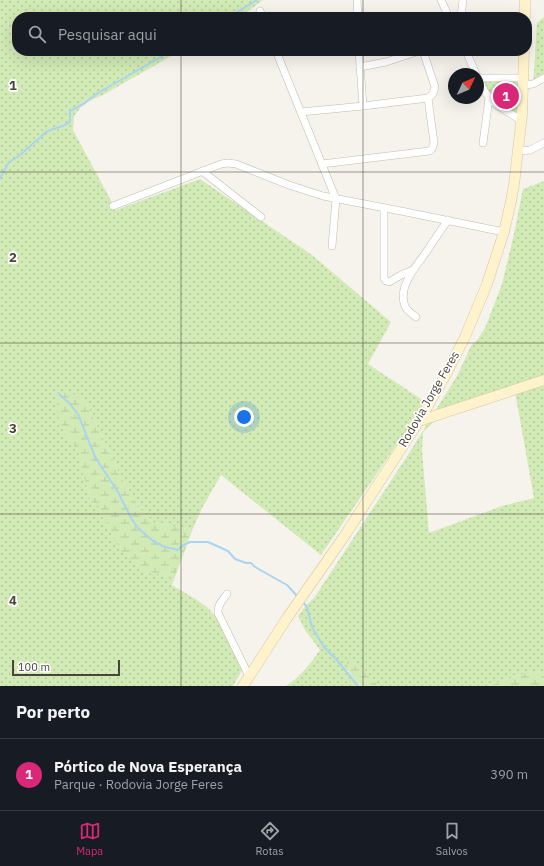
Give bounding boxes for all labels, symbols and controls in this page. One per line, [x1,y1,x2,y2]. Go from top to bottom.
search box [12,12,532,56]
icon: search [26,23,48,45]
text: Pesquisar aqui [58,25,157,44]
north arrow [448,68,484,104]
text: 1 [9,77,17,94]
pin: 1 [493,81,519,111]
text: 2 [9,249,17,266]
street label: Rodovia Jorge Feres [395,348,462,449]
your location [234,407,254,427]
text: 3 [9,420,17,437]
text: 4 [9,592,17,609]
scale bar [12,658,120,677]
text: 100 m [18,660,50,674]
text: Por perto [16,701,90,723]
text: Pórtico de Nova Esperança [54,757,242,776]
text: 1 [25,766,33,783]
text: 390 m [490,766,528,783]
text: Parque · Rodovia Jorge Feres [54,776,223,793]
tab: Mapa [76,820,103,858]
tab: Rotas [255,820,284,858]
tab: Salvos [436,820,468,858]

